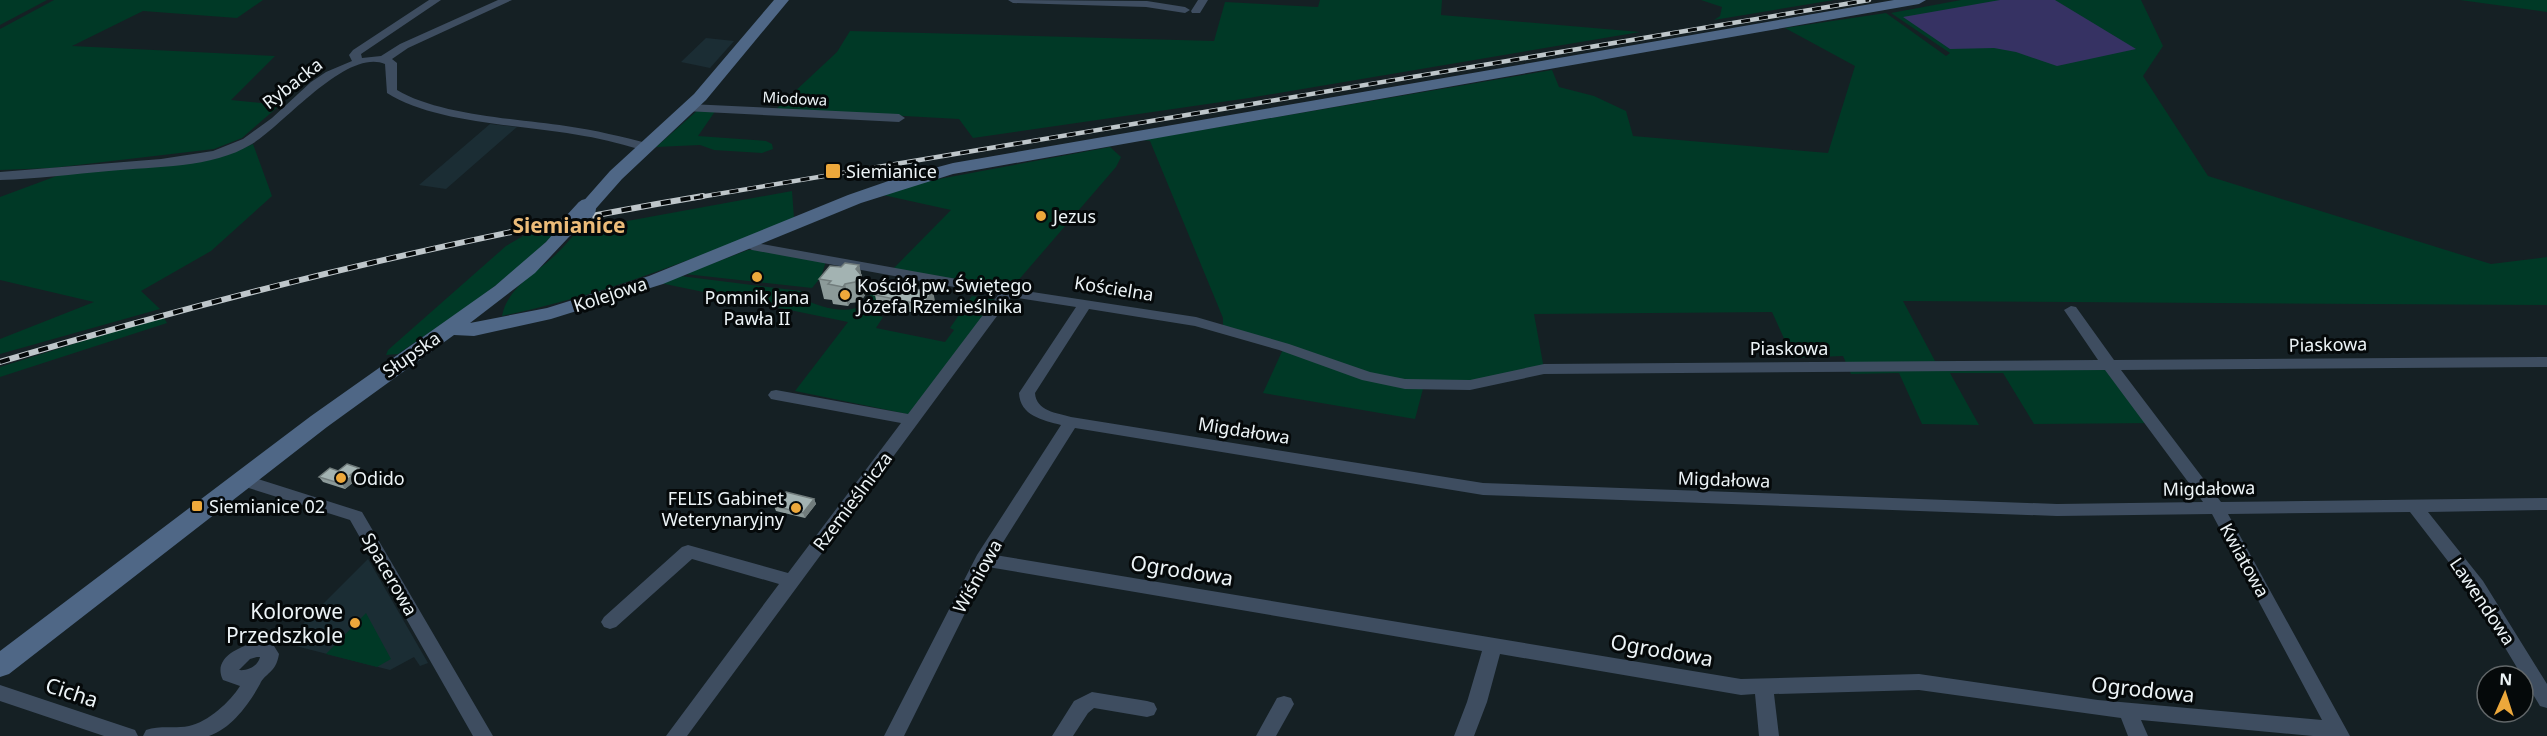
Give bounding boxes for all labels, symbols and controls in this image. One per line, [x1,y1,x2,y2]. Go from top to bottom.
street label: Rybacka [257,52,327,114]
street label: Miodowa [762,86,828,110]
place label: Siemianice [846,159,937,183]
marker: Siemianice [824,162,842,180]
place label: Jezus [1051,204,1096,228]
marker: Jezus [1034,209,1048,223]
district label: Siemianice [512,211,626,239]
marker: Pomnik Jana Pawła II [750,270,764,284]
street label: Kościelna [1073,270,1155,306]
street label: Kolejowa [570,271,650,317]
place label: Kościół pw. Świętego Józefa Rzemieślnika [855,273,1032,318]
place label: Pomnik Jana Pawła II [705,285,809,330]
marker: Kościół pw. Świętego Józefa Rzemieślnika [838,288,852,302]
street label: Słupska [377,326,445,382]
street label: Piaskowa [2288,331,2368,357]
street label: Piaskowa [1750,336,1828,360]
street label: Migdałowa [1196,411,1292,449]
street label: Rzemieślnicza [807,447,897,555]
street label: Migdałowa [1677,465,1771,493]
place label: Odido [353,466,405,490]
marker: Odido [334,471,348,485]
street label: Migdałowa [2162,475,2256,501]
place label: FELIS Gabinet Weterynaryjny [661,486,785,531]
place label: Siemianice 02 [209,494,325,518]
marker: Siemianice 02 [190,499,204,513]
marker: FELIS Gabinet Weterynaryjny [789,501,803,515]
street label: Kwiatowa [2215,519,2275,601]
street label: Spacerowa [357,528,423,620]
street label: Wiśniowa [947,535,1007,617]
street label: Ogrodowa [1129,548,1235,592]
street label: Lawendowa [2445,553,2521,649]
place label: Kolorowe Przedszkole [226,597,343,649]
marker: Kolorowe Przedszkole [348,616,362,630]
street label: Ogrodowa [1608,627,1716,673]
north arrow [2475,664,2535,724]
text: N [2499,668,2513,690]
street label: Cicha [42,670,102,714]
street label: Ogrodowa [2090,670,2196,708]

